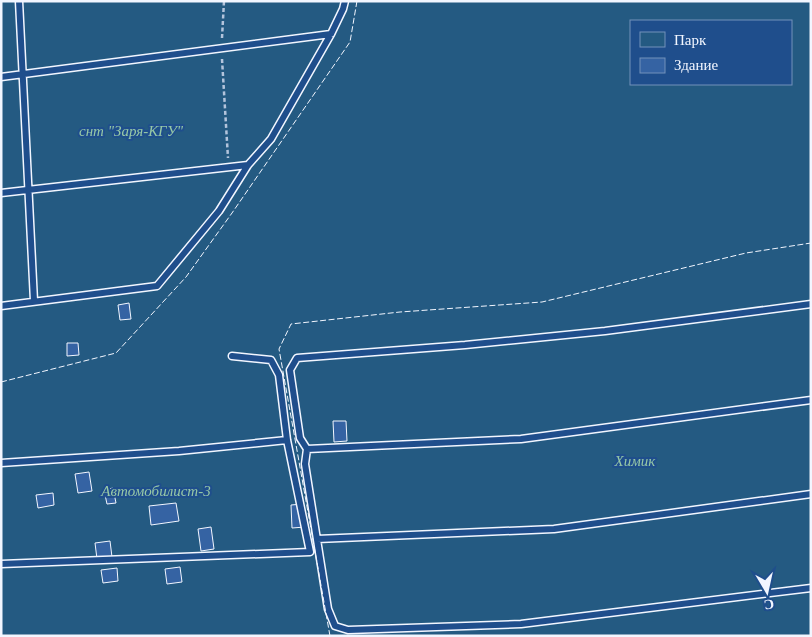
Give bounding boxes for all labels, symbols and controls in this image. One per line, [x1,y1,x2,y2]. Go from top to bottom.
legend [630,20,792,85]
text: Парк [674,32,707,48]
text: Здание [674,57,718,73]
park label: снт "Заря-КГУ" [79,123,184,139]
park label: Химик [614,453,656,469]
park label: Автомобилист-3 [100,483,211,499]
north arrow [742,567,792,617]
text: С [763,596,775,613]

